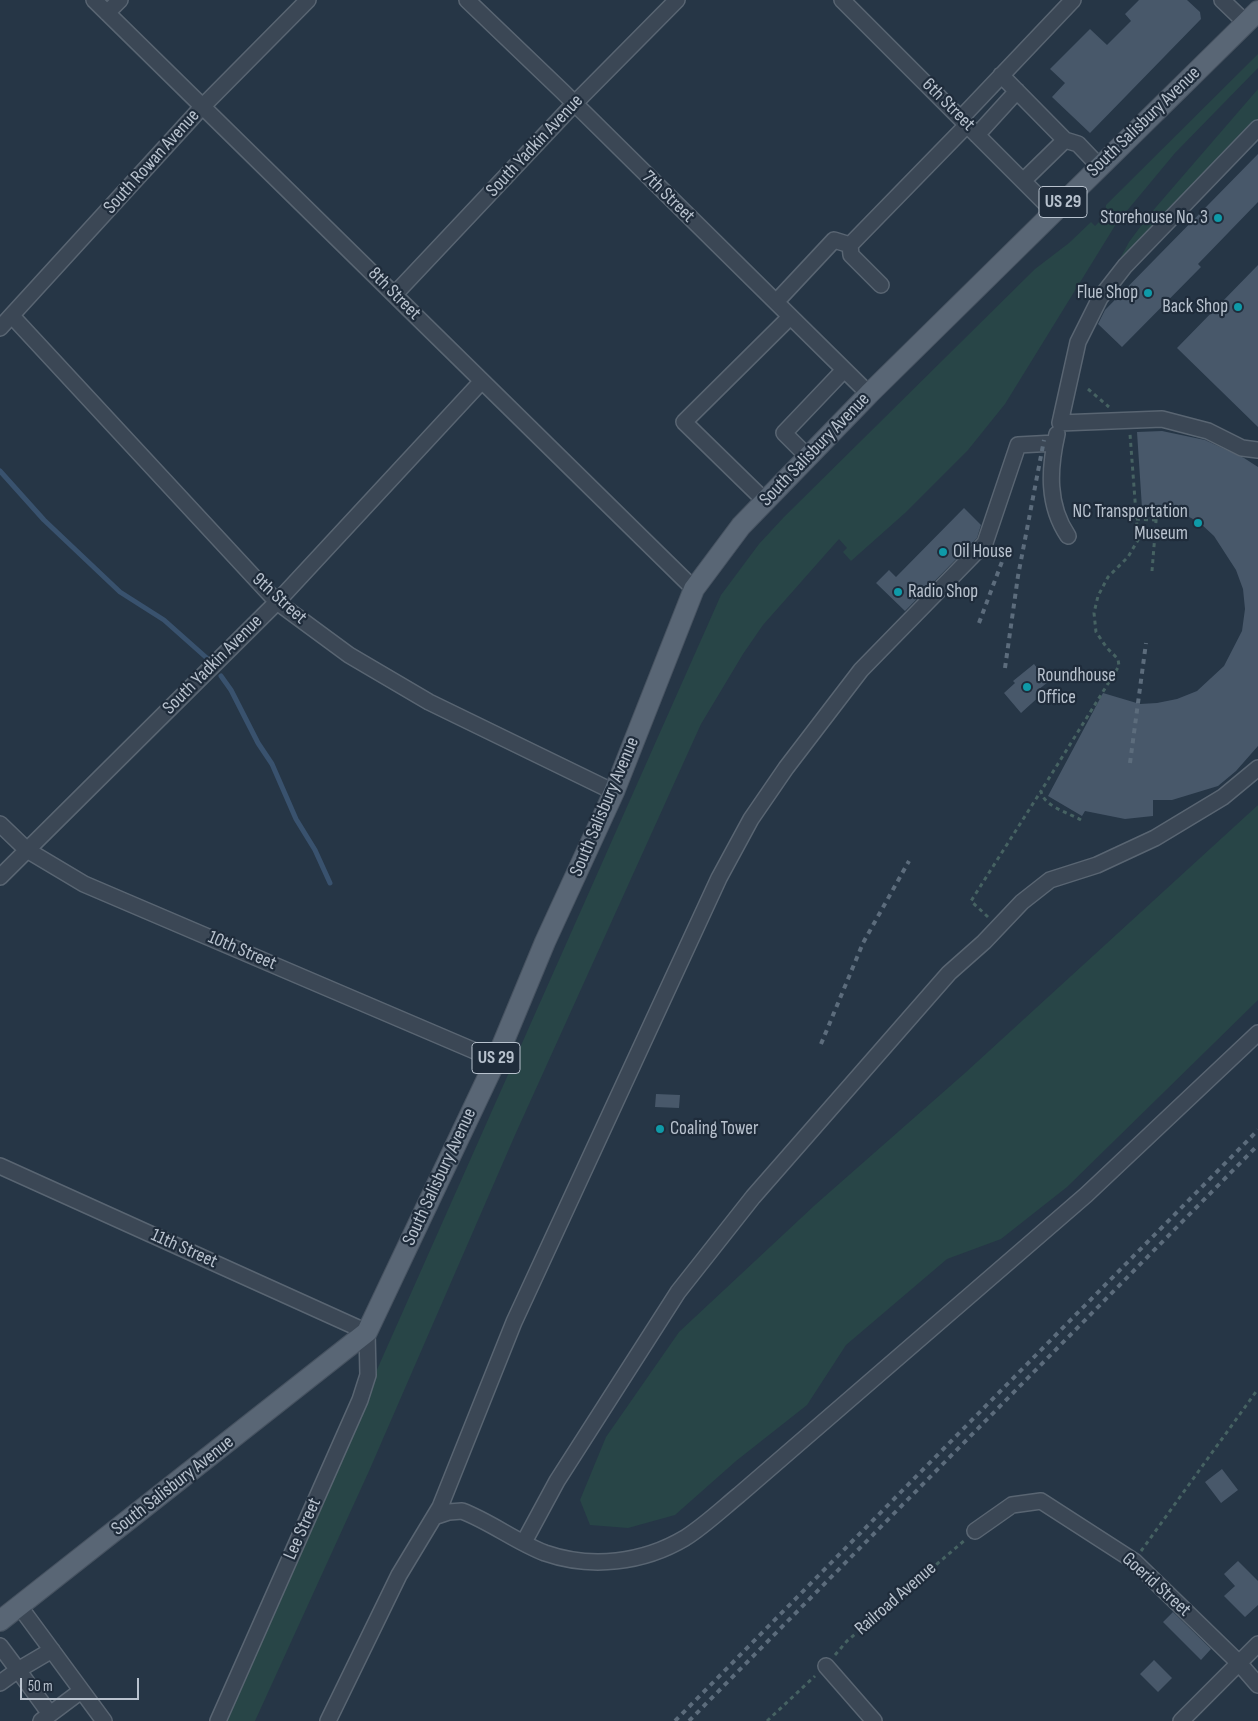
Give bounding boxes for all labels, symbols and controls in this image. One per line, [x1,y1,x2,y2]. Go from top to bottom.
street label: South Salisbury Avenue [1083,62,1205,182]
street label: 6th Street [917,74,979,136]
street label: South Yadkin Avenue [482,90,588,202]
street label: South Rowan Avenue [99,105,205,219]
street label: 7th Street [637,166,699,228]
road number: US 29 [1039,186,1087,218]
place label: Storehouse No. 3 [1100,207,1208,229]
marker: Storehouse No. 3 [1212,212,1224,224]
street label: 8th Street [363,263,425,325]
place label: Flue Shop [1077,282,1138,304]
marker: Flue Shop [1142,287,1154,299]
place label: Back Shop [1162,296,1228,318]
marker: Back Shop [1232,301,1244,313]
street label: South Salisbury Avenue [755,389,875,511]
place label: NC Transportation Museum [1073,501,1188,545]
marker: NC Transportation Museum [1192,517,1204,529]
place label: Oil House [953,541,1012,563]
marker: Oil House [937,546,949,558]
street label: 9th Street [247,569,311,629]
place label: Radio Shop [908,581,978,603]
marker: Radio Shop [892,586,904,598]
street label: South Yadkin Avenue [158,610,268,720]
place label: Roundhouse Office [1037,665,1116,709]
marker: Roundhouse Office [1021,681,1033,693]
street label: South Salisbury Avenue [565,734,645,880]
street label: 10th Street [204,926,280,976]
road number: US 29 [472,1042,520,1074]
street label: South Salisbury Avenue [398,1105,482,1249]
place label: Coaling Tower [670,1118,758,1140]
marker: Coaling Tower [654,1123,666,1135]
street label: 11th Street [147,1224,221,1274]
street label: South Salisbury Avenue [107,1431,239,1541]
street label: Lee Street [279,1495,327,1563]
street label: Goerid Street [1117,1548,1195,1622]
street label: Railroad Avenue [851,1557,941,1641]
scale bar [22,1668,141,1700]
text: 50 m [28,1677,53,1696]

